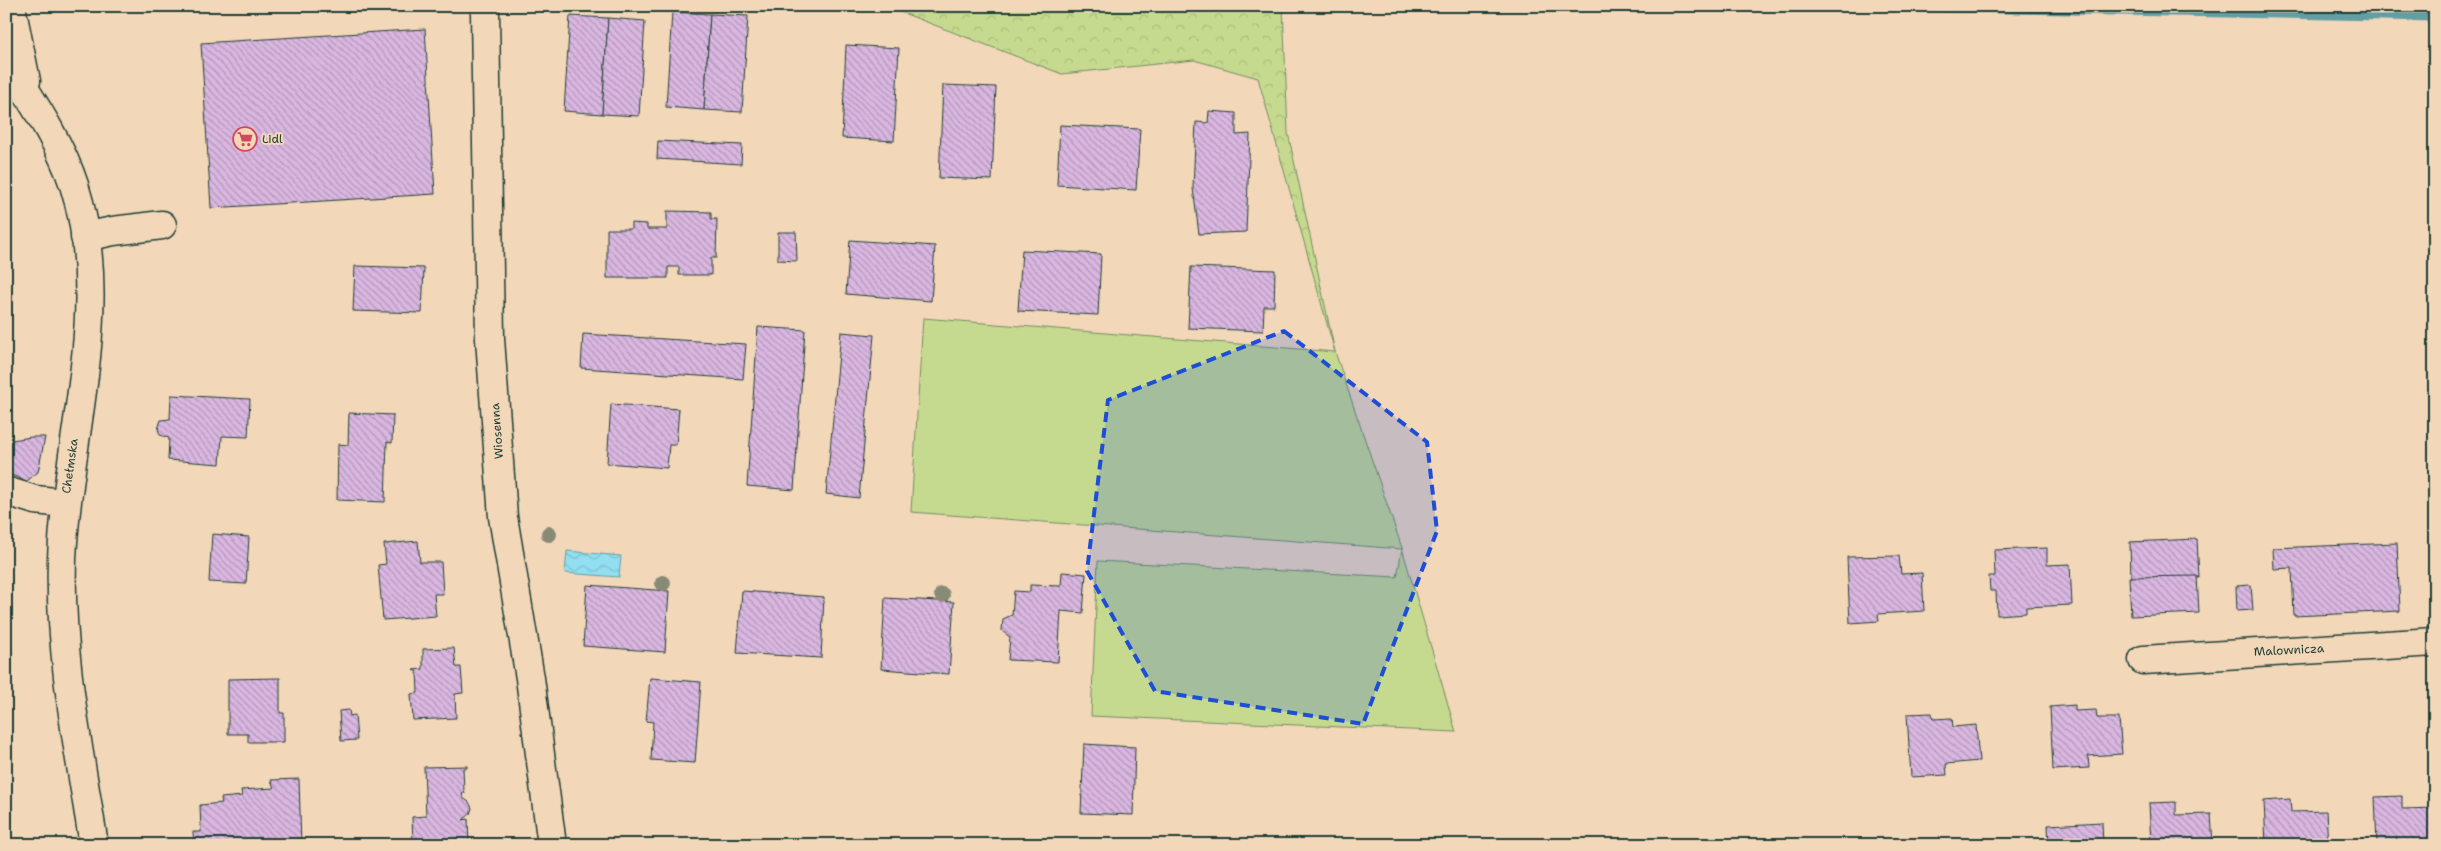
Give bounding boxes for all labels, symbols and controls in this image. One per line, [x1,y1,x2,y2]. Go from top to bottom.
supermarket icon: Lidl [232,126,258,152]
place label: Lidl [262,131,283,147]
street label: Wiosenna [487,402,507,460]
street label: Chełmska [58,437,82,495]
street label: Malownicza [2253,640,2325,660]

